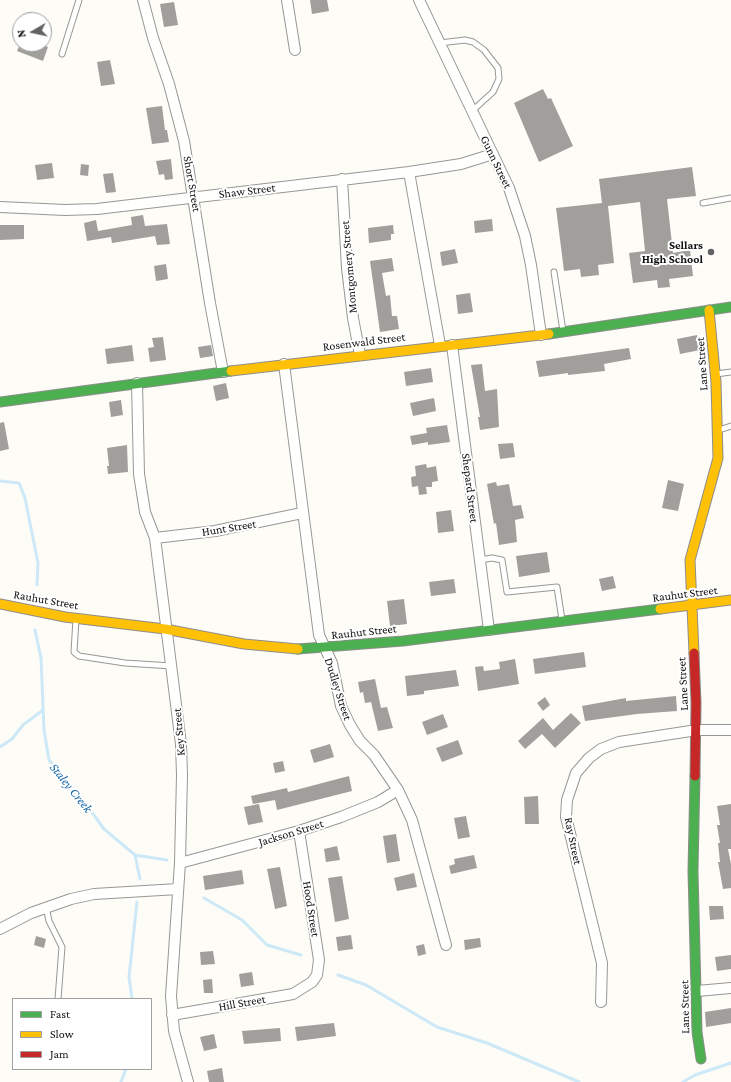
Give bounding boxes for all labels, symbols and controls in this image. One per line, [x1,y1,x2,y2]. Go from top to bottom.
north arrow [12,12,52,52]
text: N [15,29,28,38]
street label: Gunn Street [477,133,515,191]
street label: Short Street [180,155,204,213]
street label: Shaw Street [218,180,276,202]
street label: Montgomery Street [338,220,360,314]
place label: Sellars High School [642,238,703,266]
marker: Sellars High School [706,247,716,257]
street label: Rosenwald Street [322,330,406,354]
street label: Lane Street [693,337,711,391]
street label: Shepard Street [459,452,481,524]
street label: Hunt Street [201,517,257,539]
street label: Rauhut Street [652,583,718,605]
street label: Rauhut Street [12,587,80,613]
street label: Rauhut Street [331,621,397,643]
street label: Dudley Street [321,656,355,722]
street label: Lane Street [674,657,692,711]
street label: Key Street [170,708,188,756]
water label: Staley Creek [46,760,96,816]
street label: Jackson Street [257,816,325,850]
street label: Ray Street [561,816,585,866]
street label: Hood Street [299,880,323,938]
street label: Lane Street [677,980,693,1034]
street label: Hill Street [217,992,267,1014]
legend [12,998,152,1070]
text: Fast [50,1007,70,1021]
text: Slow [50,1027,74,1041]
text: Jam [50,1047,69,1061]

